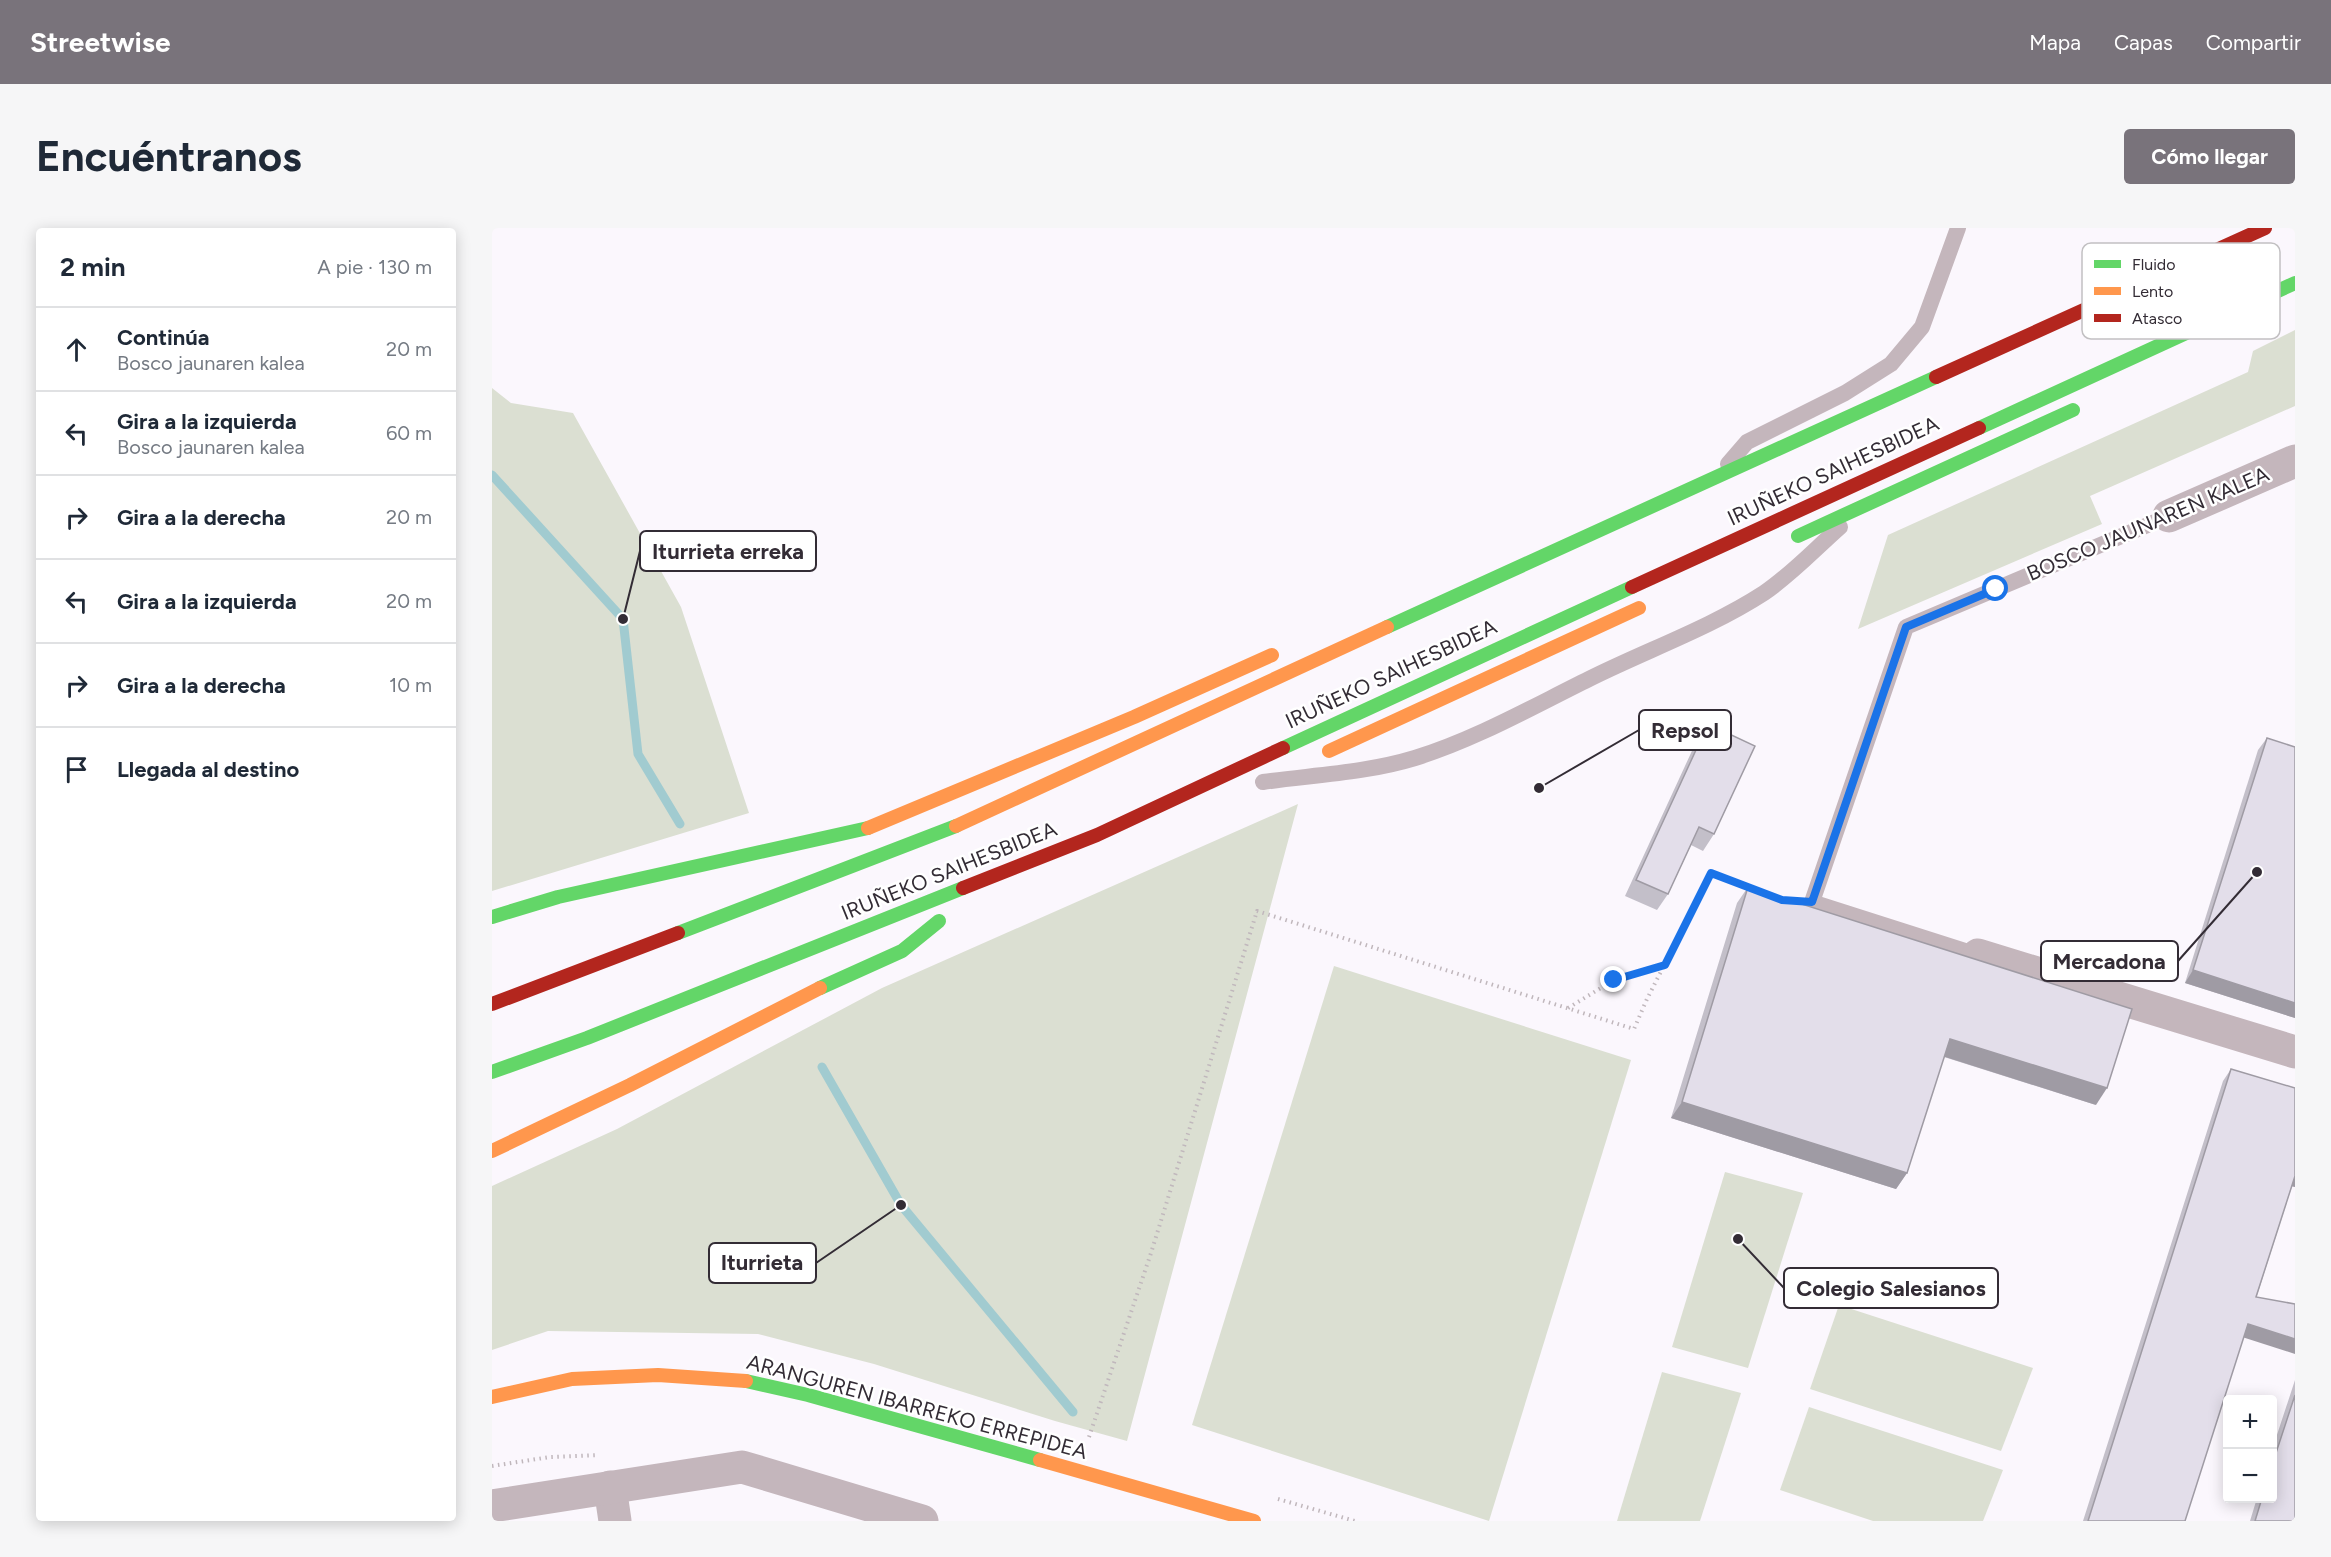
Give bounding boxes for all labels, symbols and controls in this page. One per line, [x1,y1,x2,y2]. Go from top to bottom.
text: Streetwise [30,25,170,59]
text: Mapa [2029,30,2081,55]
text: Capas [2114,30,2173,55]
text: Compartir [2206,30,2301,55]
button: Cómo llegar [2124,129,2295,184]
text: Encuéntranos [36,131,302,182]
legend [2082,243,2280,339]
text: 2 min [60,251,126,283]
text: A pie · 130 m [317,255,432,279]
text: Fluido [2132,255,2176,274]
text: Lento [2132,282,2173,301]
text: Atasco [2132,309,2182,328]
text: Continúa [117,324,210,351]
icon: ahead [60,333,93,366]
text: 20 m [386,337,432,361]
text: Bosco jaunaren kalea [117,351,305,375]
text: Gira a la izquierda [117,408,297,435]
street label: IRUÑEKO SAIHESBIDEA [1723,411,1942,531]
icon: left [60,417,93,450]
text: 60 m [386,421,432,445]
text: Bosco jaunaren kalea [117,435,305,459]
street label: BOSCO JAUNAREN KALEA [2023,461,2273,586]
icon: right [60,501,93,534]
text: Gira a la derecha [117,504,286,531]
text: 20 m [386,505,432,529]
callout: Iturrieta erreka [640,531,816,571]
text: Iturrieta erreka [652,538,804,565]
route start [1982,575,2008,601]
icon: left [60,585,93,618]
text: Gira a la izquierda [117,588,297,615]
text: 20 m [386,589,432,613]
street label: IRUÑEKO SAIHESBIDEA [1281,614,1500,734]
icon: right [60,669,93,702]
text: Gira a la derecha [117,672,286,699]
text: 10 m [389,673,432,697]
callout: Repsol [1639,710,1731,750]
text: Repsol [1651,717,1719,744]
icon: arrive [60,753,93,786]
text: Llegada al destino [117,756,299,783]
street label: IRUÑEKO SAIHESBIDEA [837,816,1060,925]
callout: Mercadona [2041,941,2178,981]
text: Mercadona [2052,948,2166,975]
route end [1600,966,1626,992]
callout: Iturrieta [709,1243,816,1283]
text: Iturrieta [721,1249,803,1276]
callout: Colegio Salesianos [1784,1268,1998,1308]
text: Colegio Salesianos [1796,1275,1986,1302]
street label: ARANGUREN IBARREKO ERREPIDEA [744,1349,1090,1464]
map controls [2223,1395,2277,1503]
button: + [2223,1395,2277,1449]
button: − [2223,1449,2277,1503]

